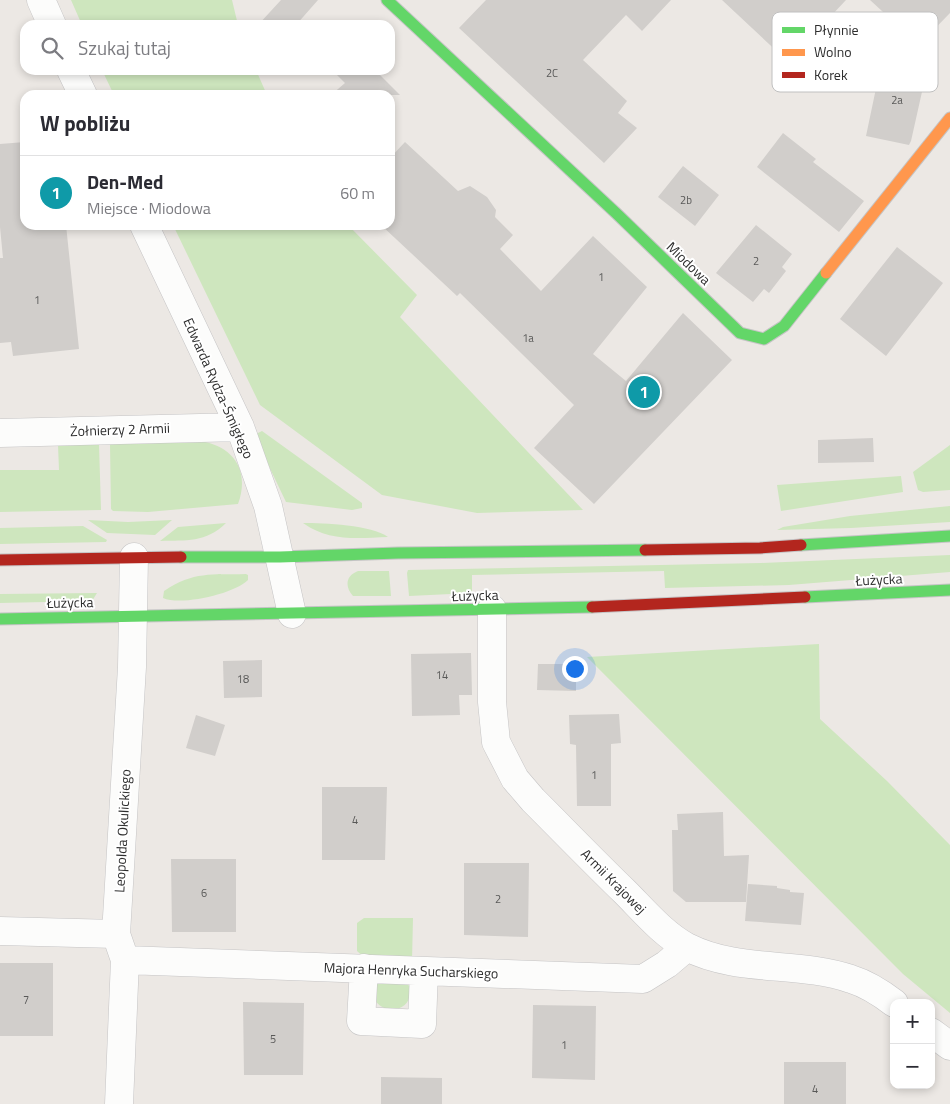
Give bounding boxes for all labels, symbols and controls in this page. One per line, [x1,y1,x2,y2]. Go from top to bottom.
legend [772,12,938,92]
text: Płynnie [814,19,859,40]
search box [20,20,395,75]
text: Szukaj tutaj [78,33,171,62]
icon: search [38,34,66,62]
text: Wolno [814,41,852,62]
text: Korek [814,64,848,85]
house number: 2C [546,65,558,81]
house number: 2a [891,92,903,108]
text: W pobliżu [40,107,130,139]
text: Den-Med [87,167,163,196]
text: 1 [52,181,60,205]
text: 60 m [340,181,375,205]
house number: 2b [680,192,692,208]
text: Miejsce · Miodowa [87,196,211,220]
street label: Miodowa [662,236,716,290]
house number: 2 [753,253,759,269]
house number: 1 [598,269,604,285]
house number: 1 [34,292,40,308]
street label: Edwarda Rydza-Śmigłego [178,314,260,462]
house number: 1a [522,330,534,346]
pin: 1 [628,373,660,411]
street label: Żołnierzy 2 Armii [70,417,170,441]
street label: Łużycka [854,567,903,591]
street label: Łużycka [450,584,499,606]
street label: Łużycka [45,591,94,613]
your location [562,656,588,682]
house number: 14 [436,667,448,683]
house number: 18 [237,671,249,687]
house number: 1 [591,767,597,783]
street label: Leopolda Okulickiego [108,769,136,893]
house number: 4 [352,812,358,828]
street label: Armii Krajowej [577,844,651,918]
house number: 6 [201,885,207,901]
house number: 2 [495,891,501,907]
street label: Majora Henryka Sucharskiego [323,956,499,984]
house number: 7 [23,992,29,1008]
map controls [890,999,935,1089]
button: + [890,999,935,1044]
house number: 5 [270,1031,276,1047]
house number: 1 [561,1037,567,1053]
button: − [890,1044,935,1089]
house number: 4 [812,1081,818,1097]

